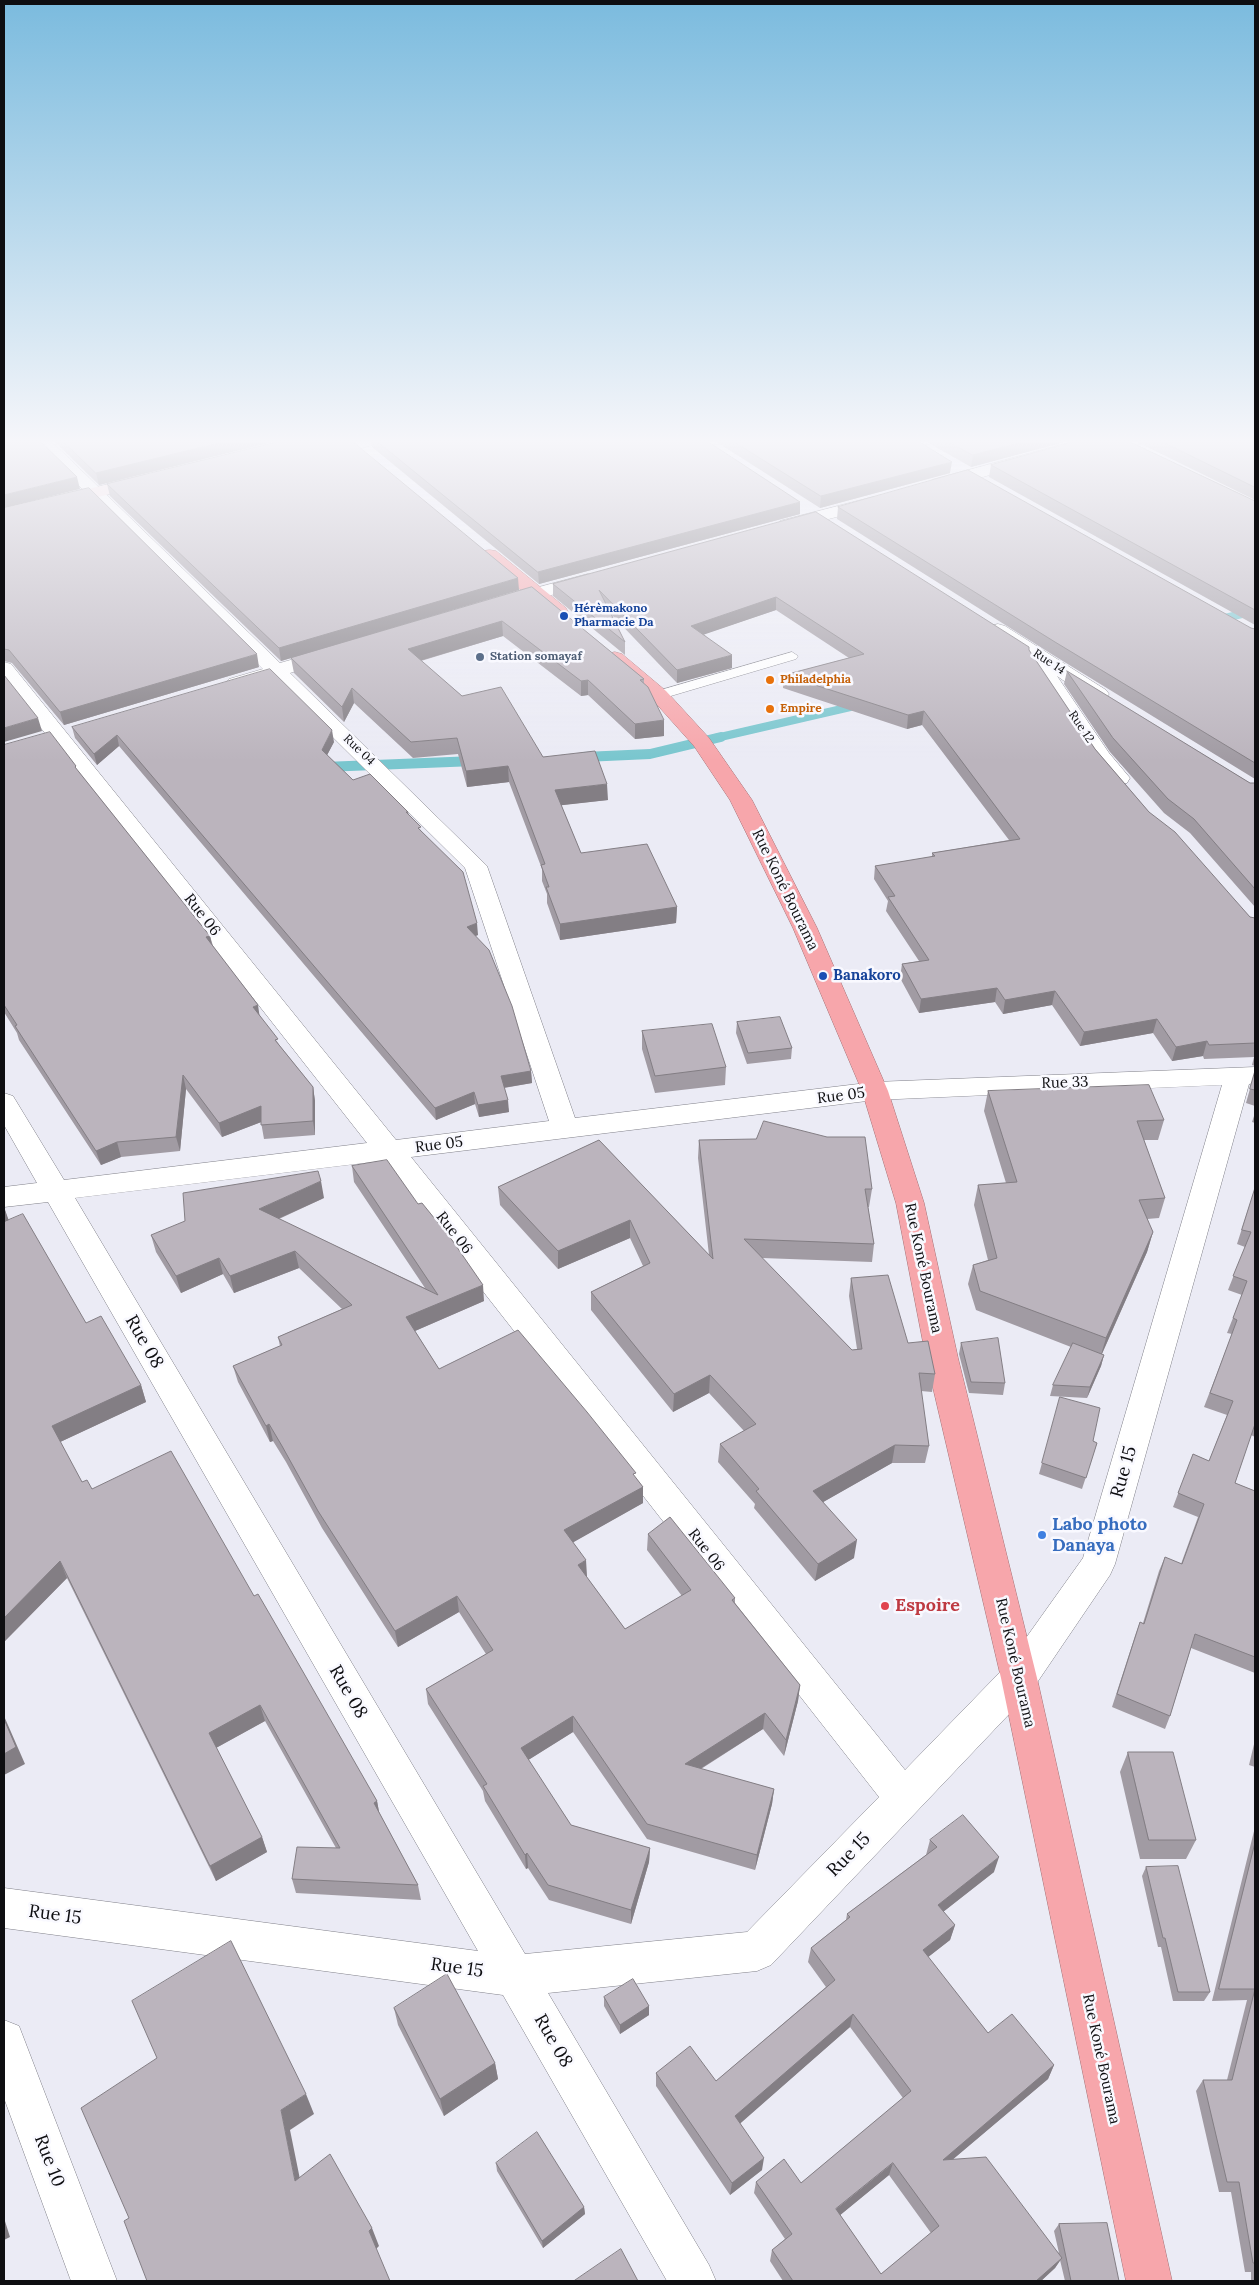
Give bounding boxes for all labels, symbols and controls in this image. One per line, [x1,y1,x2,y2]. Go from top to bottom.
place label: Hérèmakono Pharmacie Da [574,602,653,630]
marker: Hérèmakono Pharmacie Da [558,610,570,622]
street label: Rue 14 [1030,646,1068,678]
place label: Station somayaf [490,650,582,664]
marker: Station somayaf [474,651,486,663]
place label: Philadelphia [780,673,851,687]
marker: Philadelphia [764,674,776,686]
place label: Empire [780,702,822,716]
marker: Empire [764,703,776,715]
street label: Rue 12 [1065,708,1097,746]
street label: Rue 04 [340,732,378,768]
street label: Rue Koné Bourama [748,826,822,954]
street label: Rue 06 [180,890,224,940]
place label: Banakoro [833,967,901,985]
marker: Banakoro [817,970,829,982]
street label: Rue 33 [1041,1073,1089,1093]
street label: Rue 05 [816,1084,866,1108]
street label: Rue 05 [414,1133,464,1157]
street label: Rue Koné Bourama [900,1201,946,1335]
street label: Rue 06 [432,1208,476,1258]
street label: Rue 08 [120,1312,168,1372]
street label: Rue 15 [1106,1444,1142,1500]
place label: Labo photo Danaya [1052,1514,1147,1556]
street label: Rue 06 [684,1525,728,1575]
marker: Labo photo Danaya [1036,1529,1048,1541]
place label: Espoire [895,1595,960,1617]
street label: Rue Koné Bourama [991,1596,1039,1730]
marker: Espoire [879,1600,891,1612]
street label: Rue 08 [324,1662,372,1722]
street label: Rue 15 [823,1828,875,1882]
street label: Rue 15 [27,1901,83,1929]
street label: Rue 15 [429,1954,485,1982]
street label: Rue Koné Bourama [1078,1992,1124,2126]
street label: Rue 08 [529,2011,577,2071]
street label: Rue 10 [29,2132,69,2190]

